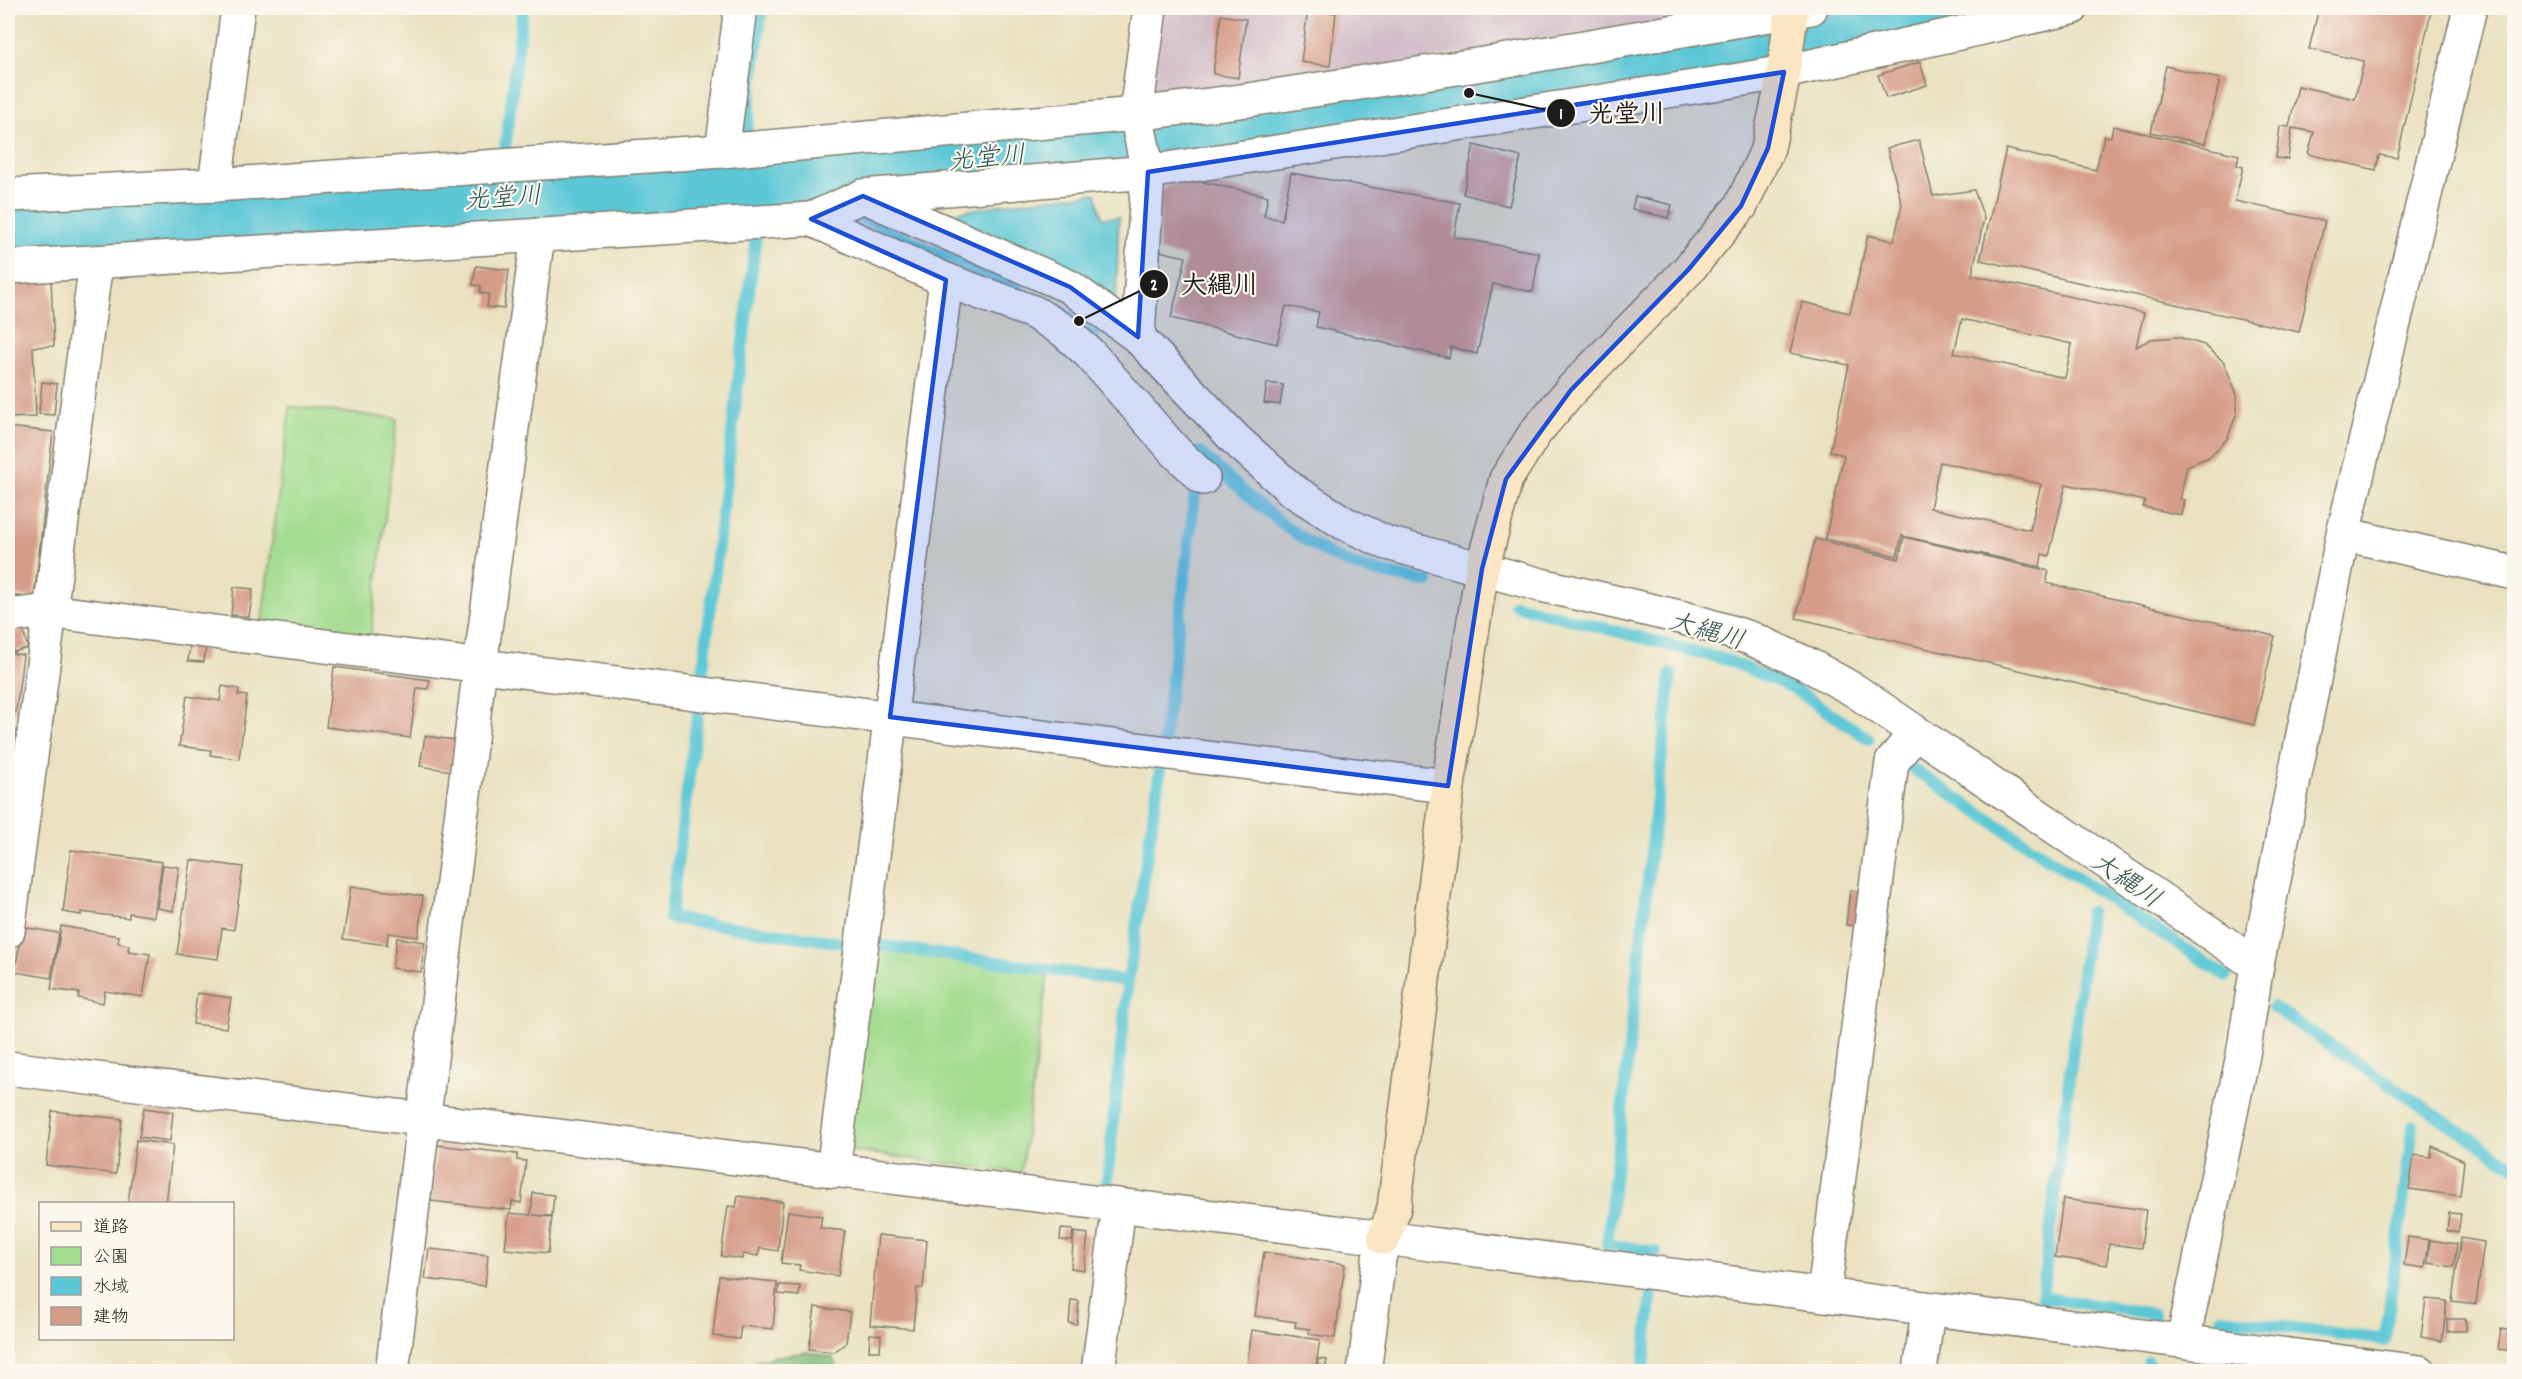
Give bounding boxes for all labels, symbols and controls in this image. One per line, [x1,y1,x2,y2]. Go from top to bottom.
callout: 光堂川 [1546,91,1678,135]
text: 光堂川 [1588,98,1666,135]
text: 1 [1559,103,1563,128]
water label: 光堂川 [947,138,1027,182]
water label: 光堂川 [463,179,543,221]
callout: 大縄川 [1139,262,1271,306]
text: 大縄川 [1181,269,1259,306]
text: 2 [1150,274,1158,299]
water label: 大縄川 [1663,604,1749,662]
water label: 大縄川 [2082,845,2168,919]
legend [39,1202,234,1340]
text: 道路 [93,1216,129,1241]
text: 公園 [93,1246,129,1271]
text: 水域 [93,1276,129,1301]
text: 建物 [93,1306,129,1331]

